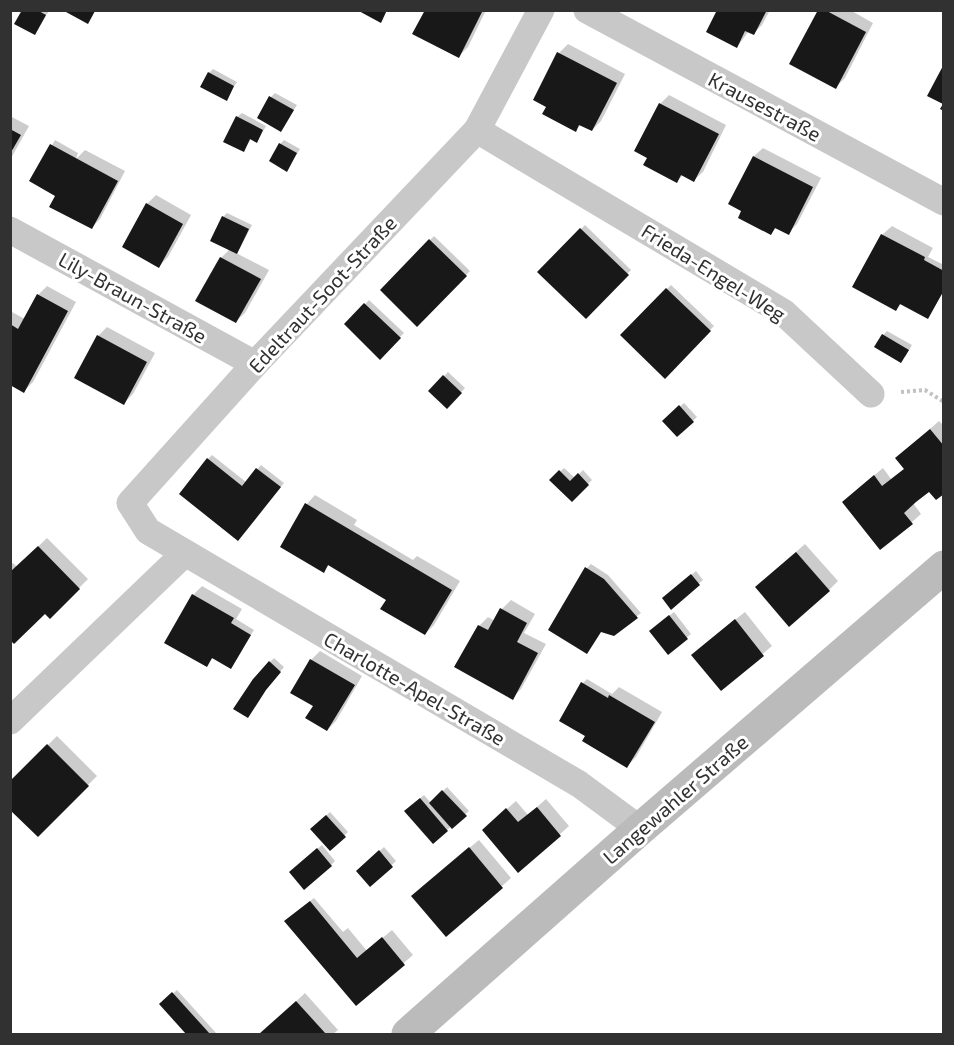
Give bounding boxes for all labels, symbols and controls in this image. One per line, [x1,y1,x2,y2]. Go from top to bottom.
street label: Krausestraße [705,66,825,146]
street label: Edeltraut-Soot-Straße [243,211,401,377]
street label: Frieda-Engel-Weg [638,218,790,326]
street label: Lily-Braun-Straße [55,246,211,348]
street label: Charlotte-Apel-Straße [320,626,510,750]
street label: Langewahler Straße [598,729,752,869]

